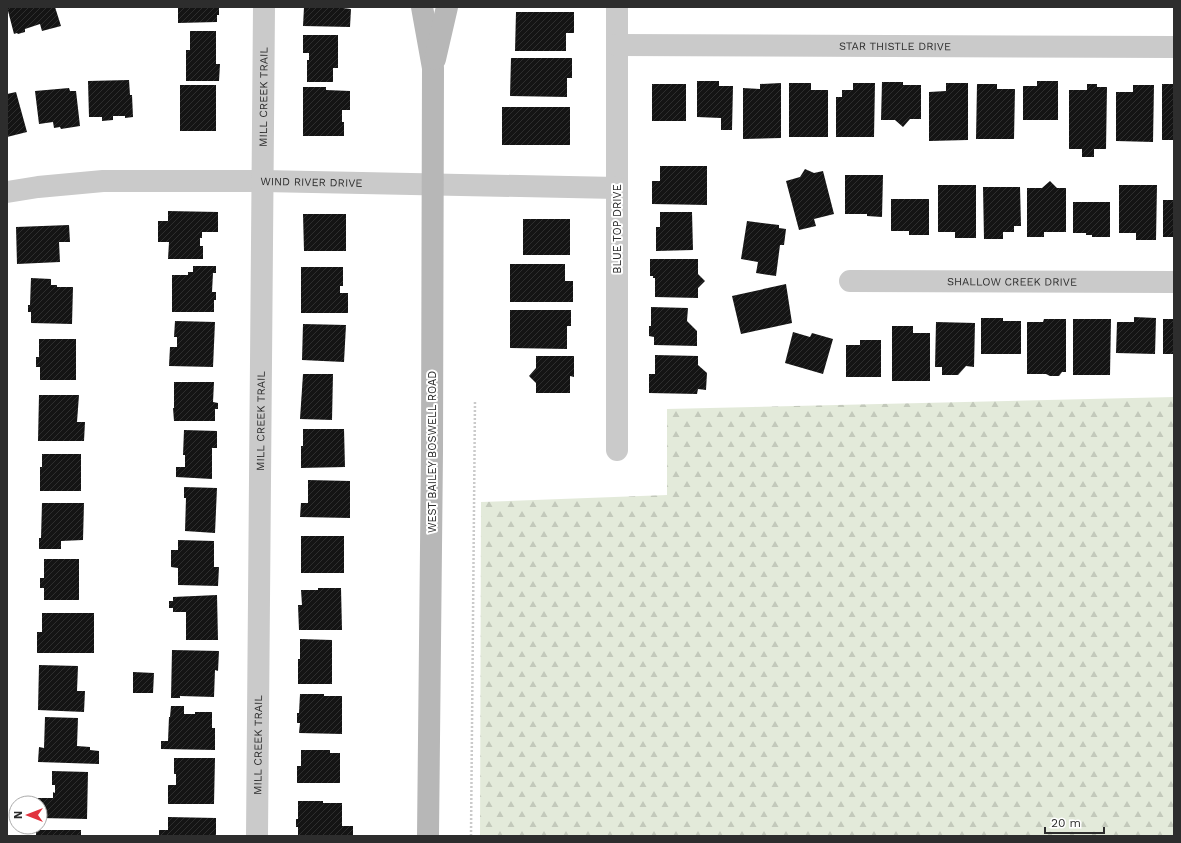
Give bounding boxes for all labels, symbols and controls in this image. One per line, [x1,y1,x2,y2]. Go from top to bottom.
street label: STAR THISTLE DRIVE [839,40,951,53]
street label: MILL CREEK TRAIL [257,47,271,147]
street label: WIND RIVER DRIVE [260,175,363,190]
street label: BLUE TOP DRIVE [611,184,624,274]
street label: SHALLOW CREEK DRIVE [947,275,1077,289]
street label: MILL CREEK TRAIL [254,371,268,471]
street label: WEST BAILEY BOSWELL ROAD [426,371,439,533]
street label: MILL CREEK TRAIL [251,695,265,795]
north arrow [8,795,48,835]
scale bar [1045,809,1104,835]
text: N [12,811,25,819]
text: 20 m [1051,816,1081,830]

